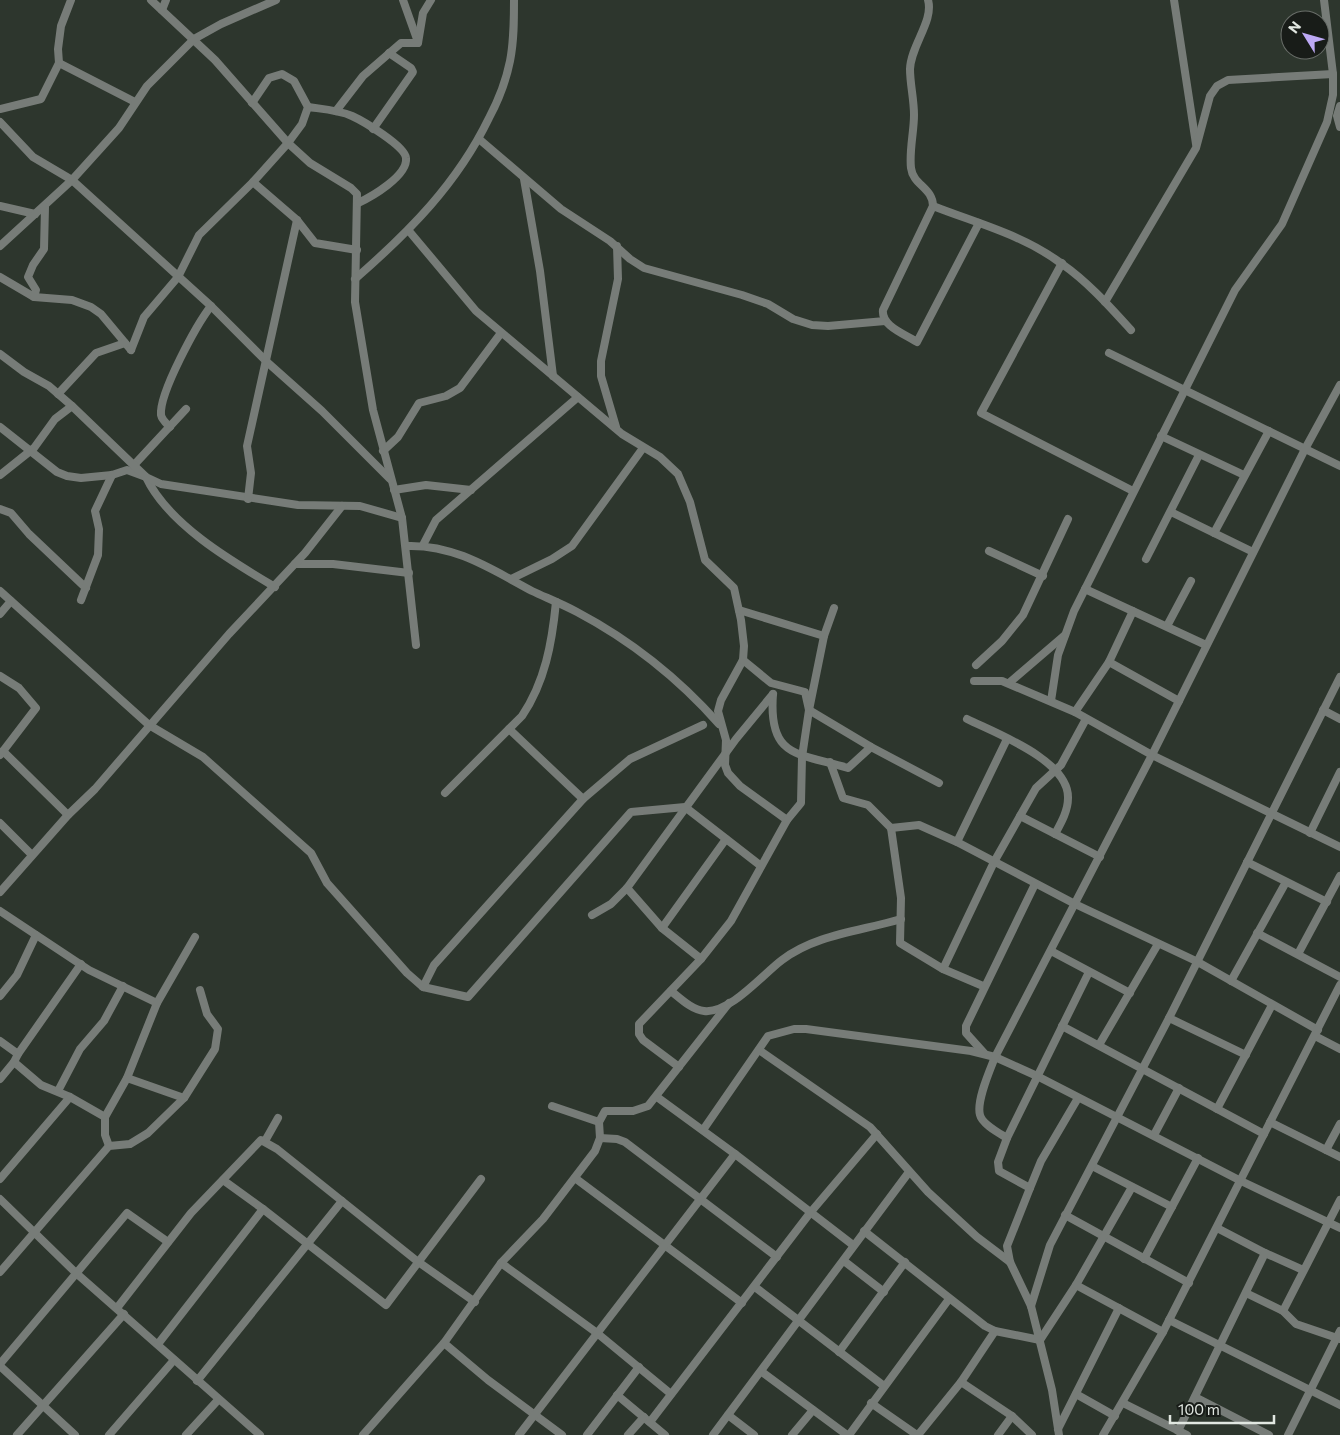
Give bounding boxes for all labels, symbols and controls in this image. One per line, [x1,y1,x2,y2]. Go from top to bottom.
north arrow [1280,10,1330,60]
text: N [1284,18,1304,36]
scale bar [1170,1392,1274,1424]
text: 100 m [1178,1400,1220,1418]

